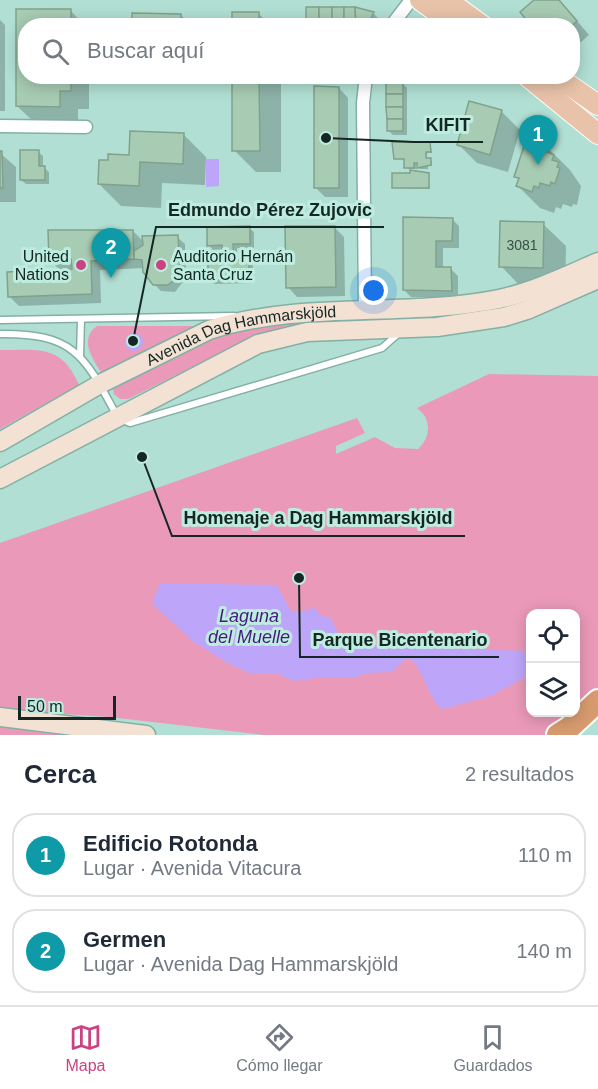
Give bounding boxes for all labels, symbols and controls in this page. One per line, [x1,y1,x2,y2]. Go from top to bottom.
search box [18,18,580,84]
icon: search [39,35,72,68]
text: Buscar aquí [87,38,204,63]
callout: KIFIT [414,106,483,142]
text: KIFIT [426,115,471,135]
pin: 1 [518,116,558,165]
callout: Edmundo Pérez Zujovic [156,191,384,227]
text: Edmundo Pérez Zujovic [168,200,372,220]
pin: 2 [92,228,130,278]
house number: 3081 [506,237,538,253]
place label: United Nations [15,248,69,283]
place label: Auditorio Hernán Santa Cruz [173,248,293,283]
marker: United Nations [74,258,88,272]
marker: Auditorio Hernán Santa Cruz [154,258,168,272]
your location [359,276,388,305]
street label: Avenida Dag Hammarskjöld [143,303,336,369]
callout: Homenaje a Dag Hammarskjöld [172,500,465,536]
text: Homenaje a Dag Hammarskjöld [183,508,453,528]
water label: Laguna del Muelle [208,606,290,647]
map controls [526,609,580,717]
button: locate [526,609,580,663]
callout: Parque Bicentenario [300,621,499,657]
text: Parque Bicentenario [312,630,488,650]
button: layers [526,663,580,717]
scale bar [18,693,116,720]
text: 50 m [27,698,63,715]
text: Cerca [24,759,96,789]
text: 2 resultados [465,763,574,785]
text: Edificio Rotonda [83,831,258,856]
text: 1 [40,844,51,866]
text: 110 m [518,844,572,866]
text: Lugar · Avenida Vitacura [83,857,301,879]
text: Germen [83,927,166,952]
text: 2 [40,940,51,962]
text: 140 m [516,940,572,962]
text: Lugar · Avenida Dag Hammarskjöld [83,953,398,975]
tab: Mapa [65,1021,105,1075]
tab: Cómo llegar [236,1021,323,1075]
tab: Guardados [453,1021,533,1075]

